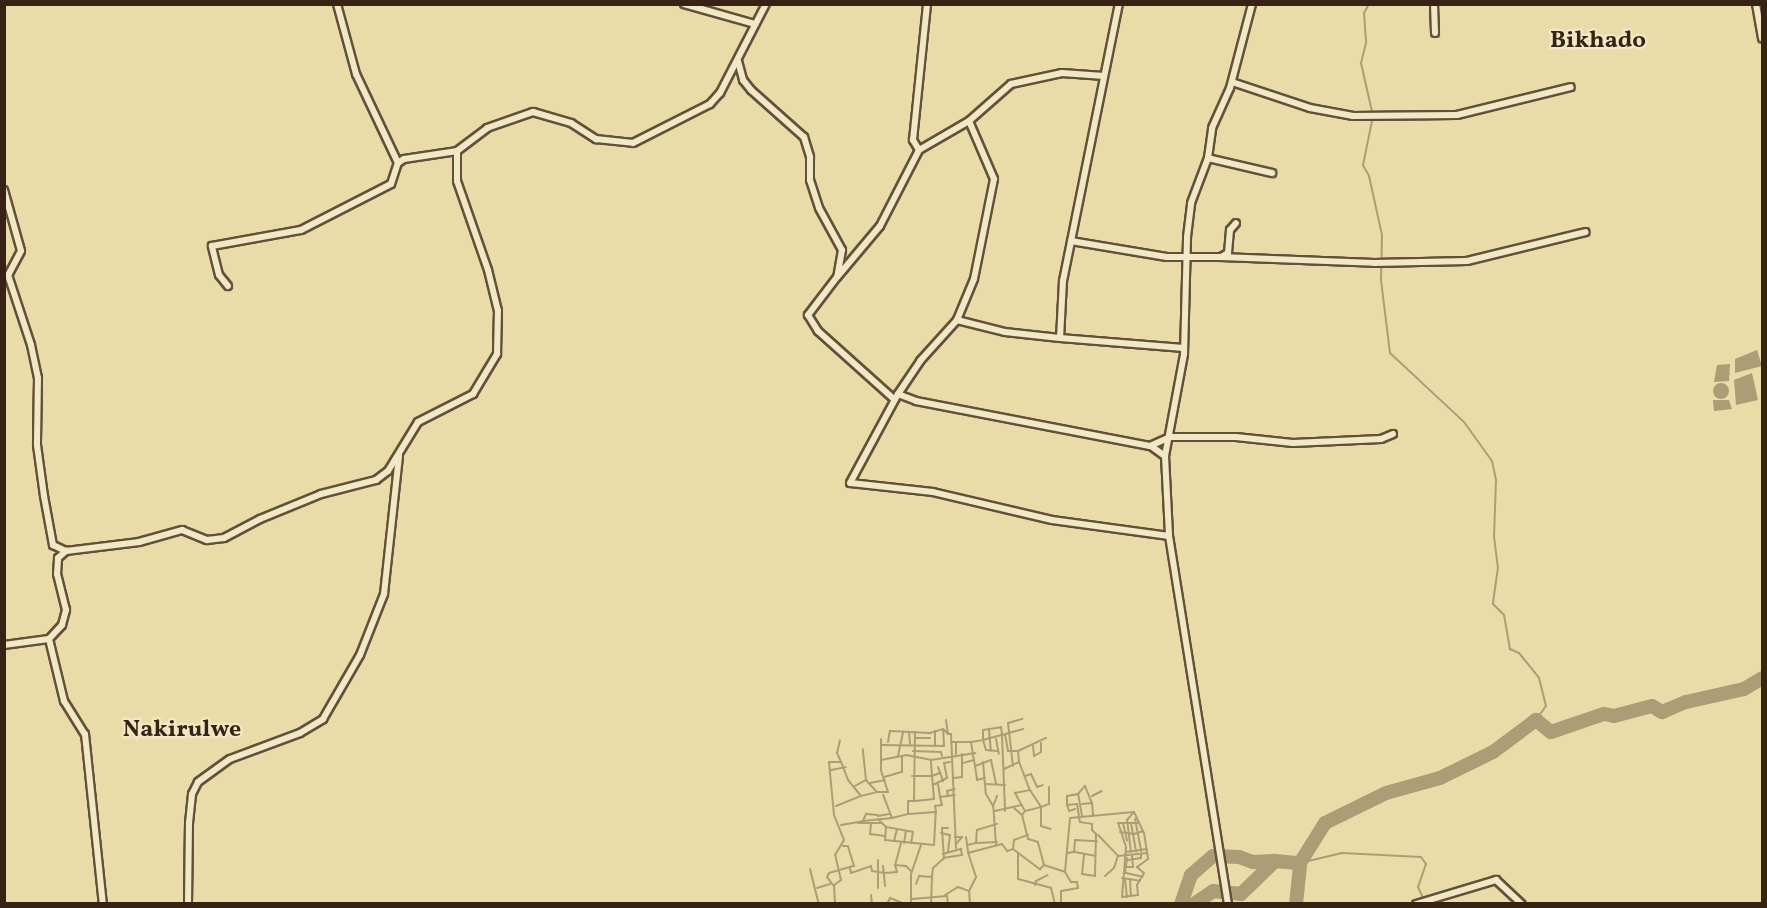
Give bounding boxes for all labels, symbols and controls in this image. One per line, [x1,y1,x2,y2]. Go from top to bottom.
district label: Bikhado [1550,28,1646,56]
district label: Nakirulwe [123,717,241,745]

